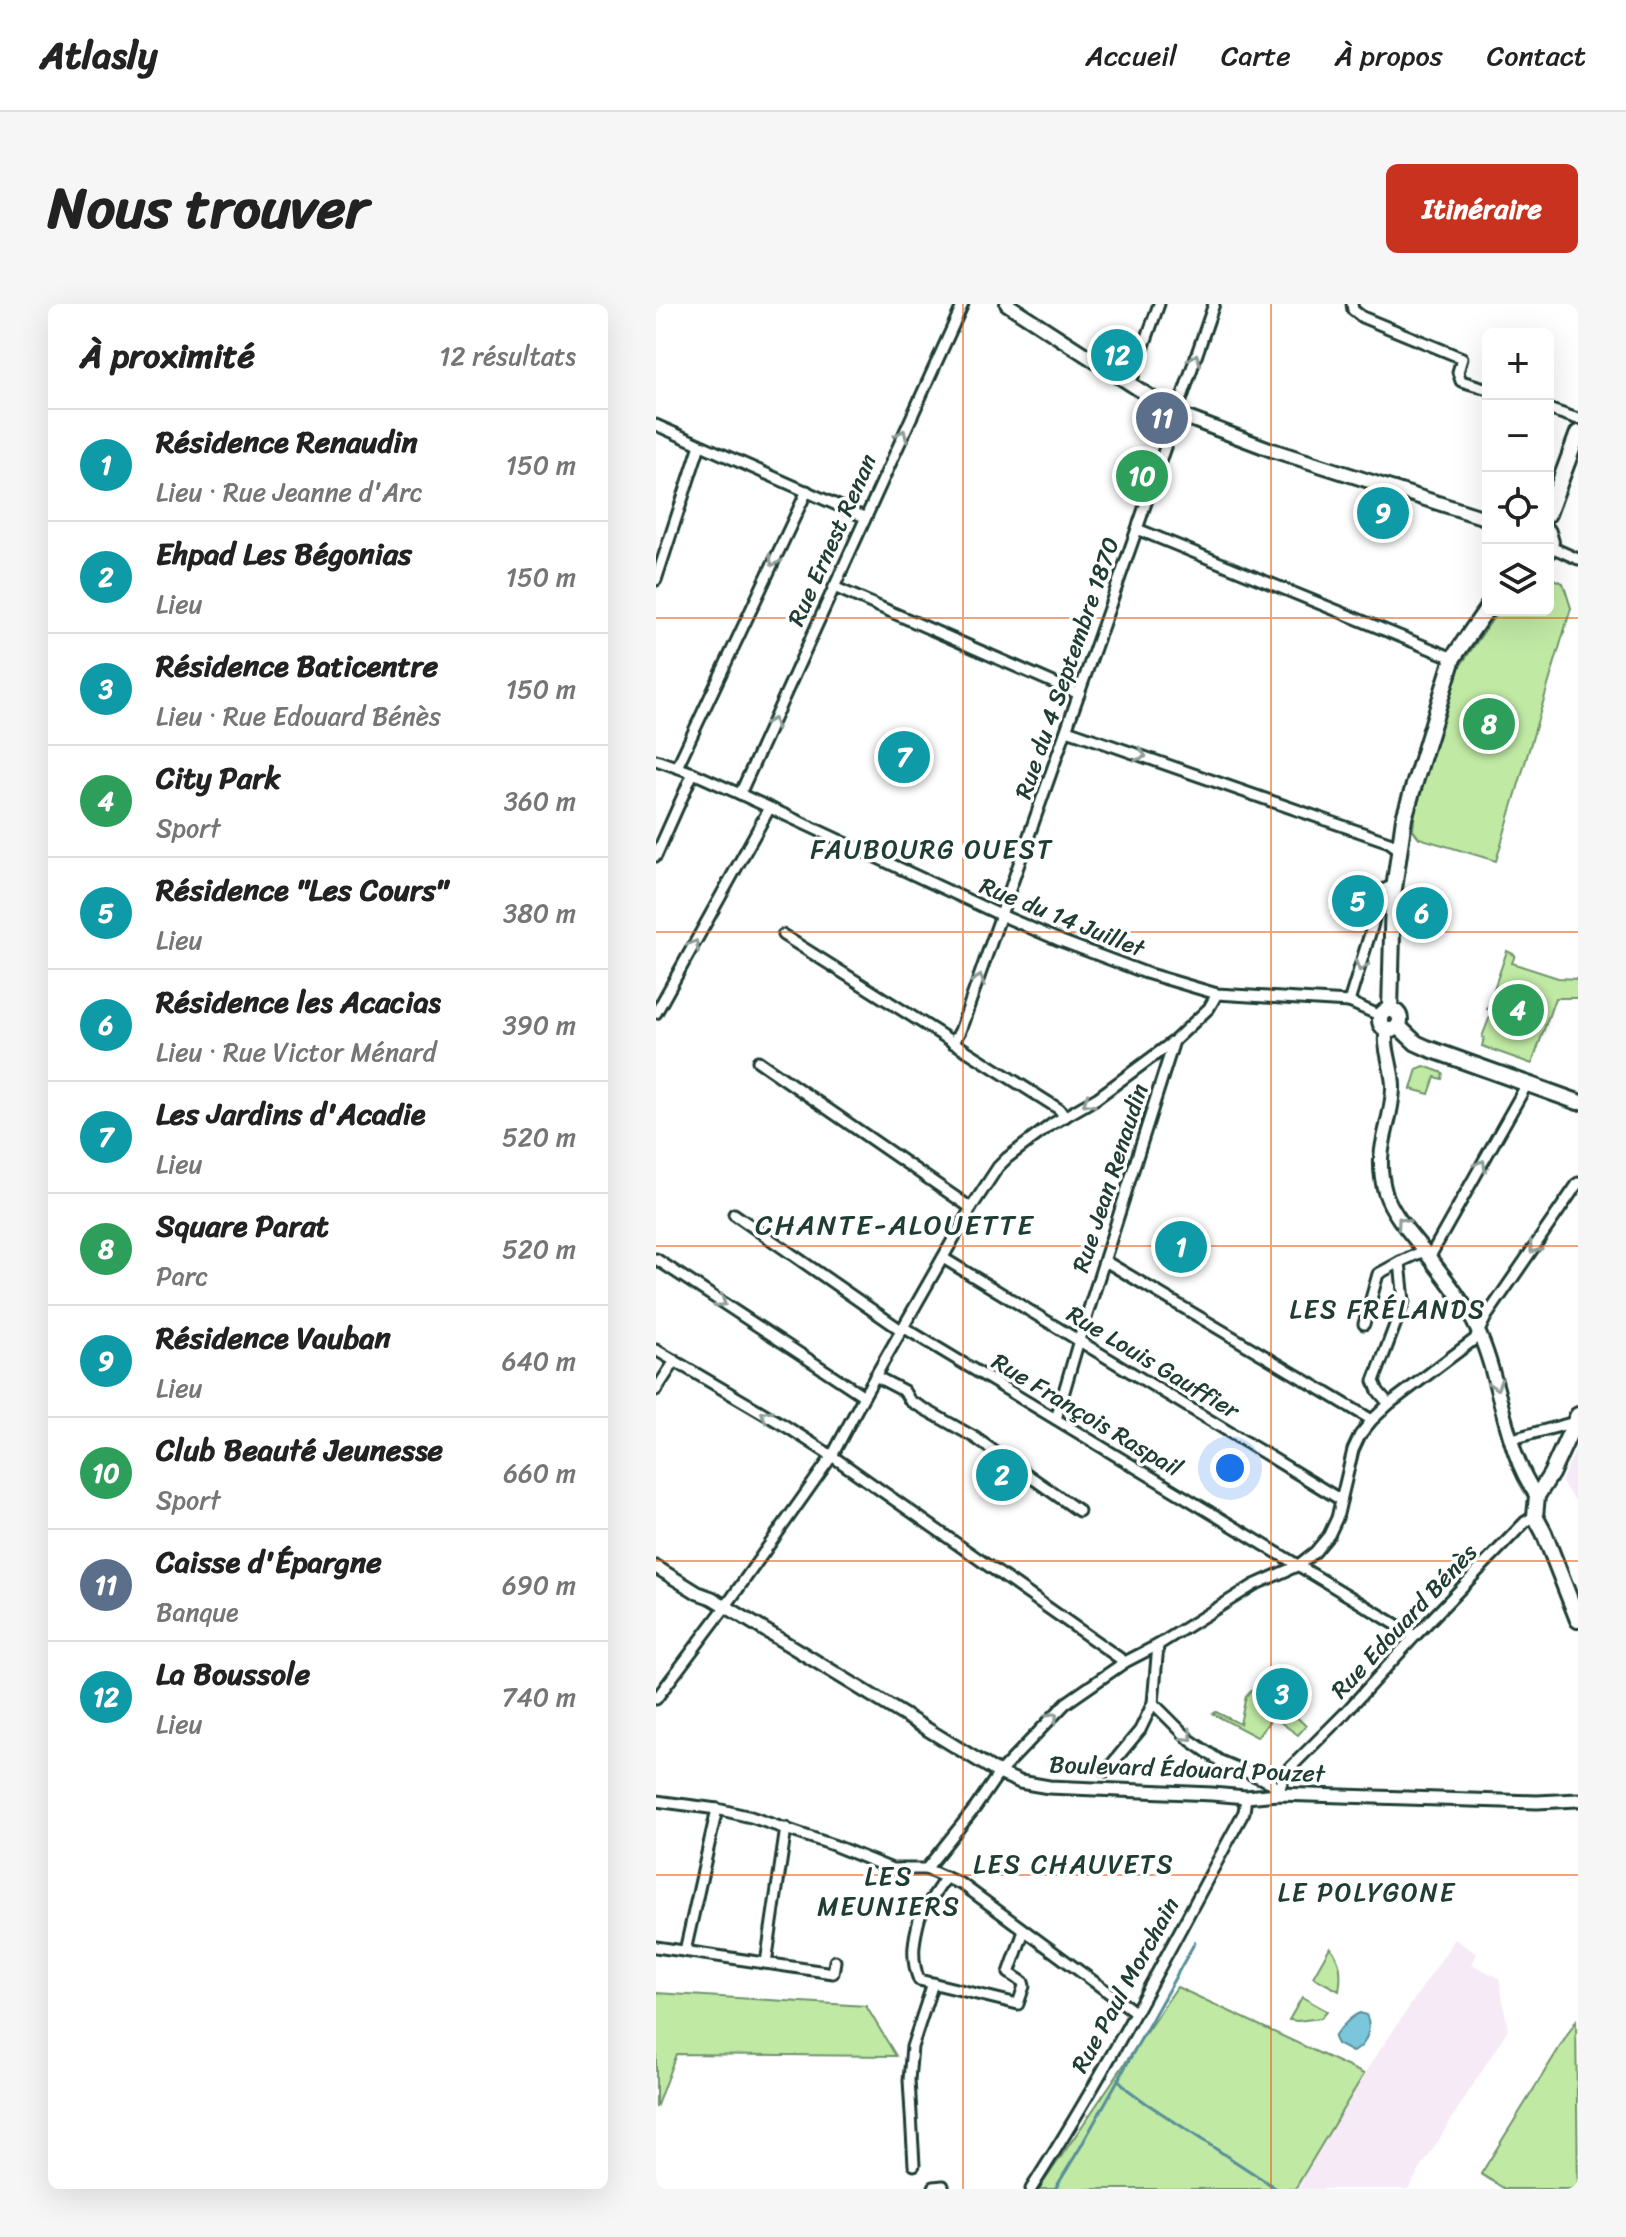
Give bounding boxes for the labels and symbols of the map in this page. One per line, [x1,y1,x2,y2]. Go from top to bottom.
pin: 12 [1091,325,1143,385]
one-way arrow [1185,353,1201,367]
pin: 11 [1136,388,1188,448]
one-way arrow [892,429,908,443]
pin: 10 [1116,446,1168,506]
street label: Rue Ernest Renan [775,447,889,633]
pin: 9 [1357,483,1409,543]
street label: Rue du 4 Septembre 1870 [1002,531,1132,805]
one-way arrow [768,553,784,568]
pin: 8 [1463,694,1515,754]
one-way arrow [762,717,778,731]
pin: 7 [878,727,930,787]
one-way arrow [1133,746,1147,762]
district label: FAUBOURG OUEST [811,826,1053,872]
street label: Rue du 14 Juillet [973,865,1152,970]
pin: 5 [1332,871,1384,931]
pin: 6 [1396,883,1448,943]
one-way arrow [684,939,700,954]
one-way arrow [1354,958,1370,972]
one-way arrow [969,973,985,987]
pin: 4 [1492,980,1544,1040]
street label: Rue Jean Renaudin [1060,1078,1160,1278]
one-way arrow [1082,1093,1097,1108]
one-way arrow [1471,1159,1487,1174]
district label: CHANTE-ALOUETTE [755,1200,1035,1249]
one-way arrow [1397,1216,1412,1230]
pin: 1 [1155,1217,1207,1277]
one-way arrow [1529,1239,1544,1253]
district label: LES FRÉLANDS [1290,1286,1486,1332]
one-way arrow [712,1292,727,1307]
street label: Rue Louis Gauffier [1058,1294,1250,1432]
street label: Rue François Raspail [983,1341,1192,1489]
one-way arrow [1487,1377,1503,1391]
one-way arrow [760,1409,775,1424]
pin: 2 [976,1445,1028,1505]
your location [1210,1448,1250,1488]
street label: Rue Edouard Bénès [1320,1533,1488,1709]
pin: 3 [1256,1664,1308,1724]
one-way arrow [1044,1712,1059,1726]
one-way arrow [1179,1727,1193,1742]
street label: Boulevard Édouard Pouzet [1049,1743,1327,1795]
district label: LES CHAUVETS [973,1841,1175,1887]
district label: LES MEUNIERS [817,1853,961,1929]
district label: LE POLYGONE [1278,1869,1456,1915]
street label: Rue Paul Morchain [1059,1889,1191,2081]

